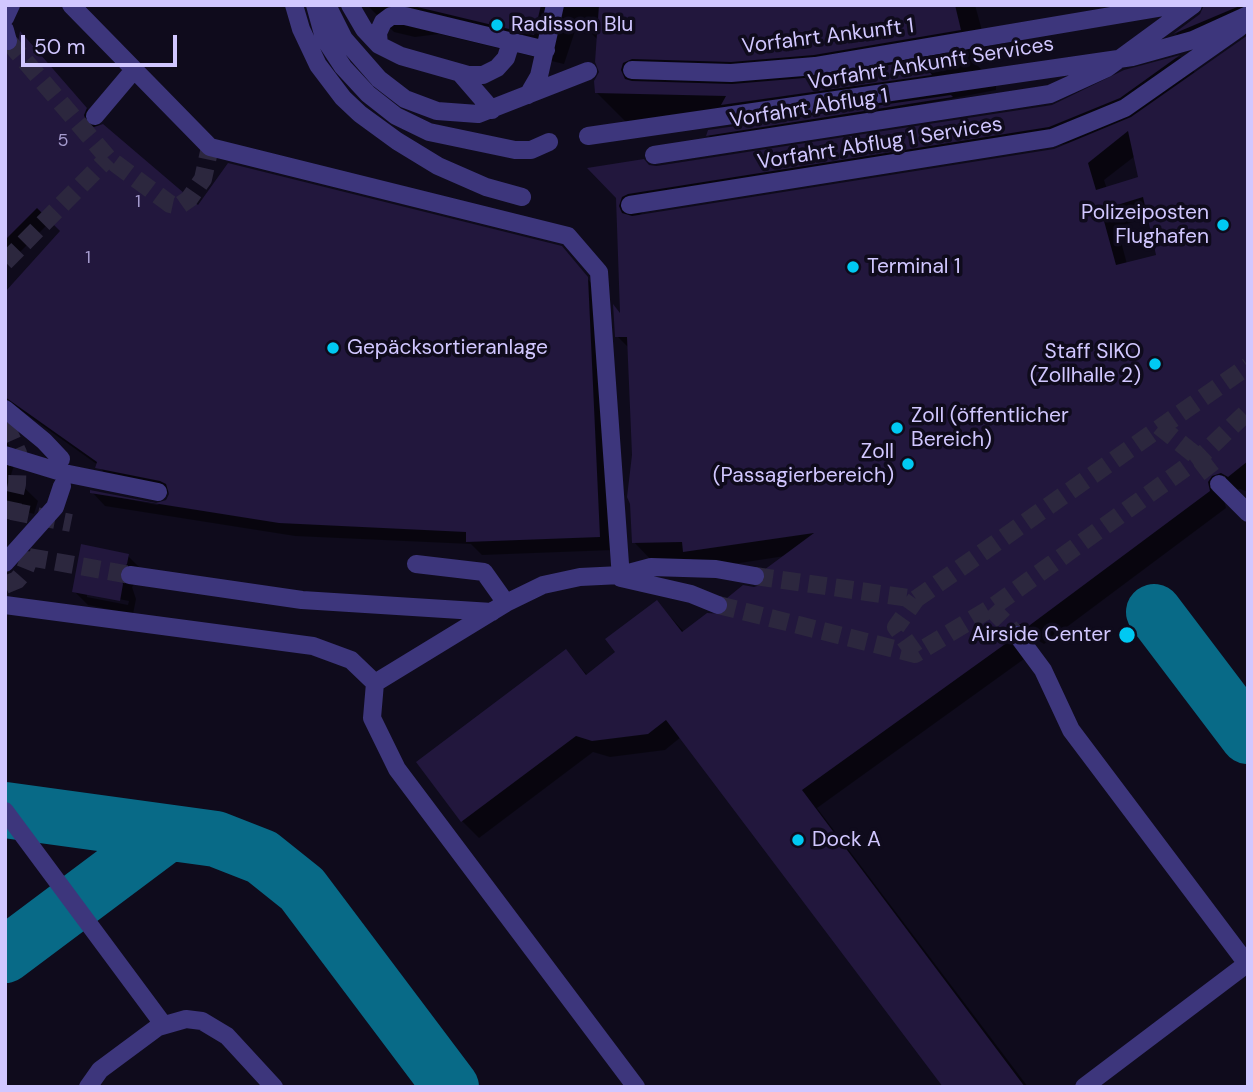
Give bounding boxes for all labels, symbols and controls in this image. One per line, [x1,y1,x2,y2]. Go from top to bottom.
place label: Radisson Blu [511,12,633,38]
street label: Vorfahrt Ankunft 1 [741,14,915,60]
marker: Radisson Blu [489,17,505,33]
scale bar [24,21,180,65]
street label: Vorfahrt Ankunft Services [806,32,1056,96]
text: 50 m [34,33,85,61]
street label: Vorfahrt Abflug 1 [728,84,890,134]
street label: Vorfahrt Abflug 1 Services [756,112,1004,176]
house number: 5 [58,130,68,152]
house number: 1 [135,191,141,213]
place label: Polizeiposten Flughafen [1081,200,1209,250]
marker: Polizeiposten Flughafen [1215,217,1231,233]
house number: 1 [85,247,91,269]
place label: Terminal 1 [867,254,961,280]
marker: Terminal 1 [845,259,861,275]
place label: Gepäcksortieranlage [347,335,548,361]
place label: Staff SIKO (Zollhalle 2) [1030,339,1141,389]
marker: Gepäcksortieranlage [325,340,341,356]
marker: Staff SIKO (Zollhalle 2) [1147,356,1163,372]
place label: Zoll (öffentlicher Bereich) [911,403,1069,453]
marker: Zoll (öffentlicher Bereich) [889,420,905,436]
place label: Zoll (Passagierbereich) [713,439,894,489]
marker: Zoll (Passagierbereich) [900,456,916,472]
place label: Airside Center [971,622,1111,648]
marker: Airside Center [1117,625,1137,645]
place label: Dock A [812,827,881,853]
marker: Dock A [790,832,806,848]

